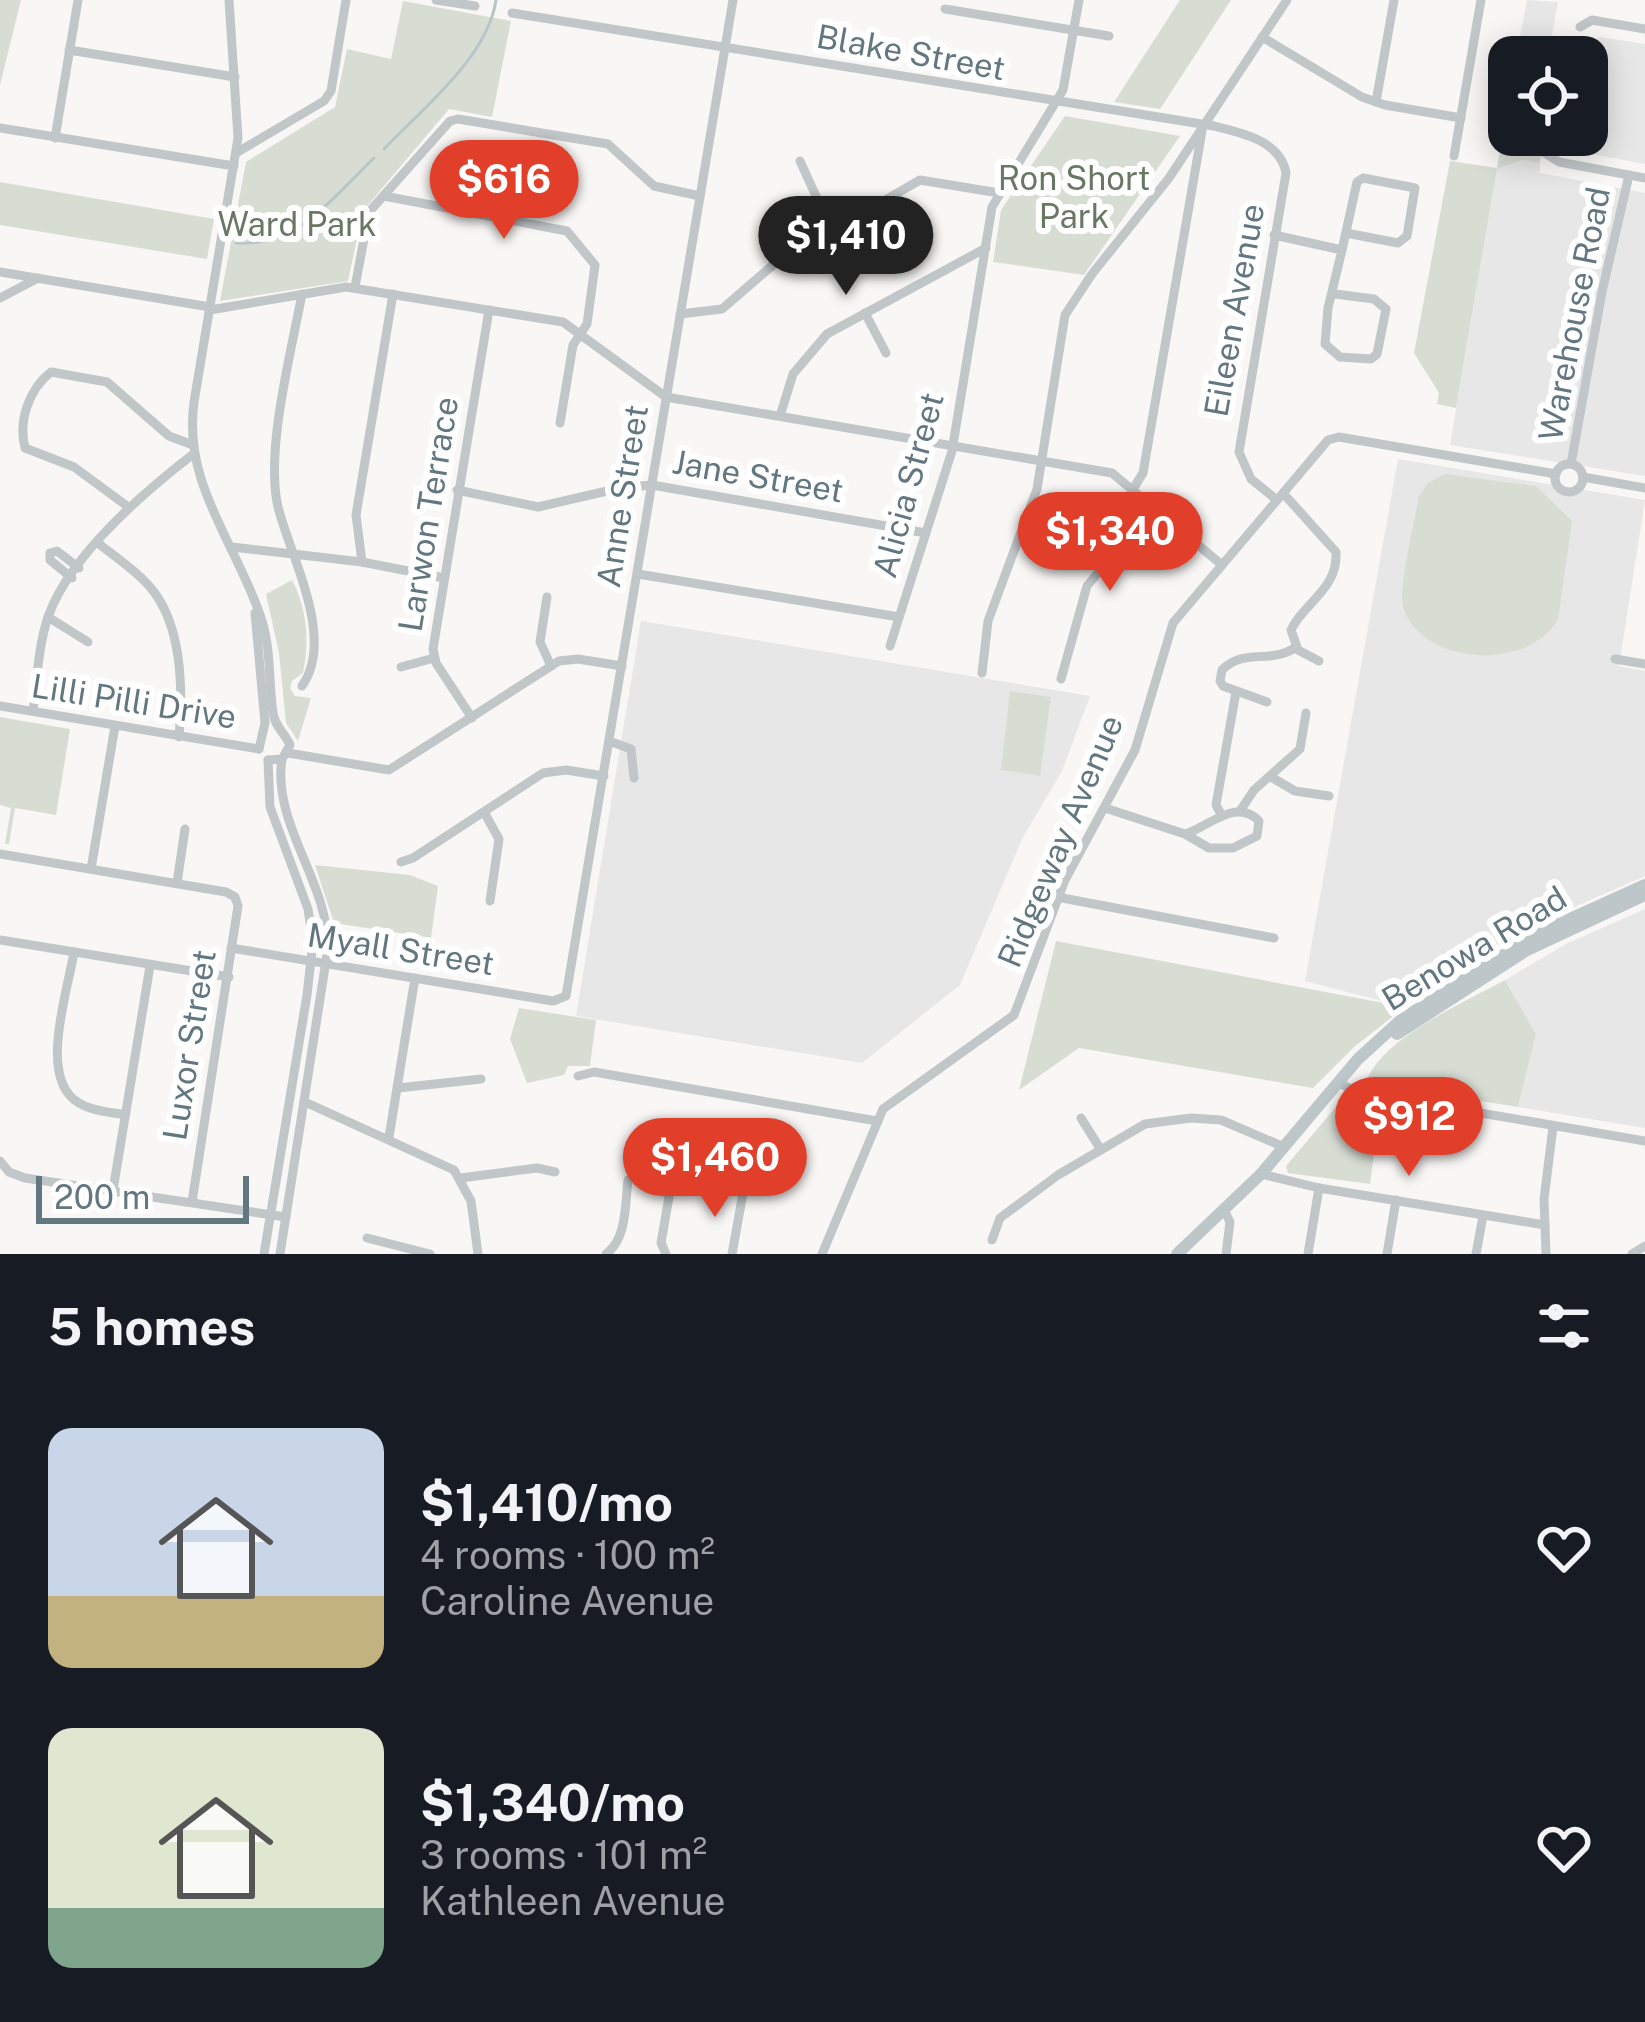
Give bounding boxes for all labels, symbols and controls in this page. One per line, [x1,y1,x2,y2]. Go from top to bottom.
street label: Blake Street [814,17,1008,87]
map controls [1488,36,1608,156]
button: locate [1488,36,1608,156]
pin: $616 [433,140,575,242]
text: $616 [457,156,551,202]
park label: Ron Short Park [998,159,1150,235]
street label: Warehouse Road [1531,184,1617,444]
pin: $1,410 [748,196,944,298]
street label: Eileen Avenue [1197,201,1271,419]
park label: Ward Park [218,205,377,243]
text: $1,410 [785,212,907,258]
street label: Alicia Street [865,388,951,582]
street label: Larwon Terrace [391,394,465,634]
street label: Anne Street [589,402,655,590]
street label: Jane Street [670,442,846,510]
pin: $1,340 [1012,492,1208,594]
text: $1,340 [1045,508,1175,554]
street label: Lilli Pilli Drive [29,666,239,736]
street label: Ridgeway Avenue [990,709,1130,973]
street label: Benowa Road [1375,878,1573,1018]
street label: Myall Street [305,915,497,983]
street label: Luxor Street [155,947,223,1143]
pin: $912 [1338,1077,1480,1179]
text: $912 [1362,1093,1456,1139]
pin: $1,460 [617,1118,813,1220]
text: $1,460 [650,1134,780,1180]
scale bar [36,1170,249,1223]
text: 200 m [54,1178,150,1216]
icon: filters [1531,1293,1597,1359]
text: 5 homes [48,1297,255,1356]
text: $1,410/mo [420,1473,673,1532]
icon: home [144,1476,288,1620]
icon: heart [1531,1515,1597,1581]
text: 4 rooms · 100 m² [420,1532,715,1578]
text: Caroline Avenue [420,1578,714,1624]
text: $1,340/mo [420,1773,685,1832]
icon: home [144,1776,288,1920]
icon: heart [1531,1815,1597,1881]
text: 3 rooms · 101 m² [420,1832,707,1878]
text: Kathleen Avenue [420,1878,726,1924]

